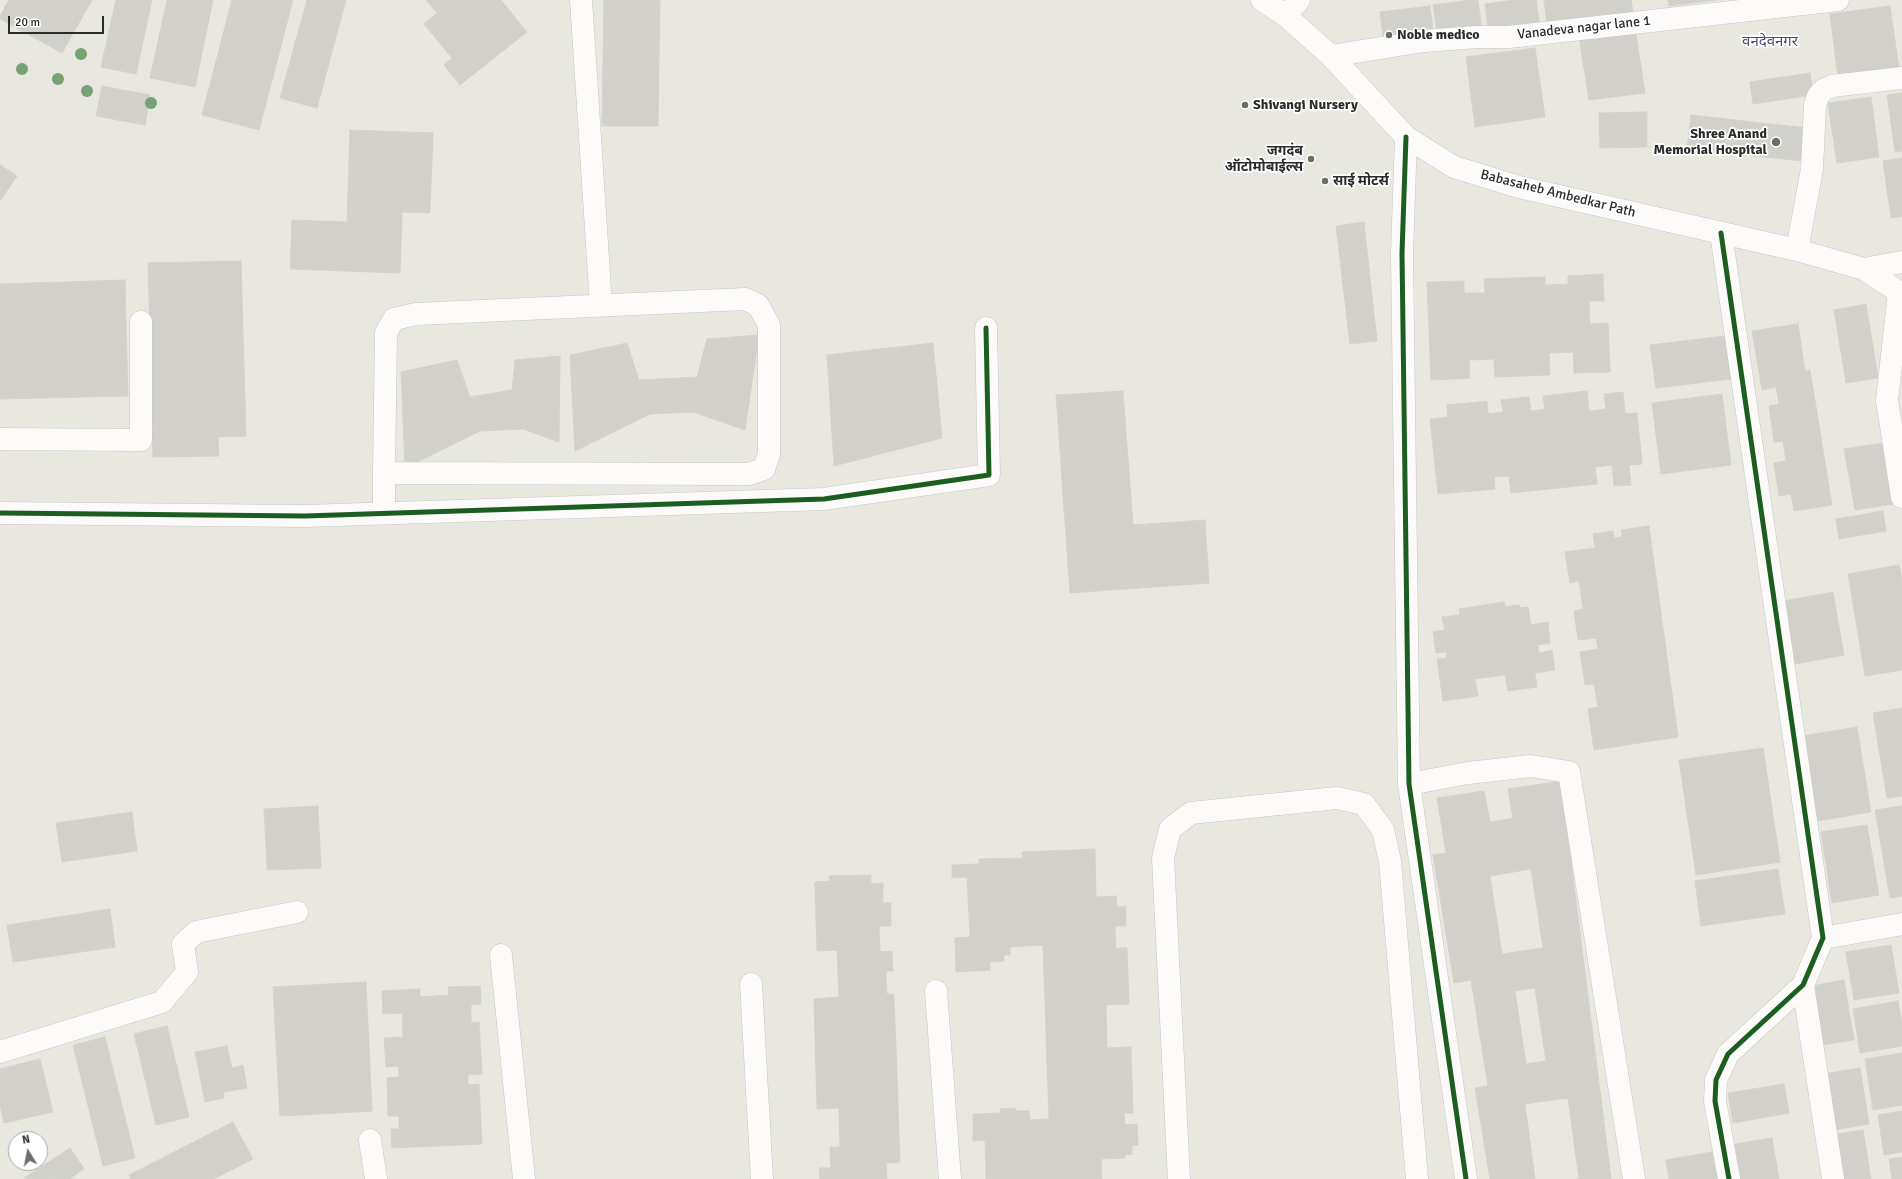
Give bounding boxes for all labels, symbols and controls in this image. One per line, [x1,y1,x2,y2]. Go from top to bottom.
scale bar [10,8,106,34]
street label: Vanadeva nagar lane 1 [1517,13,1651,43]
text: 20 m [15,15,40,30]
place label: Noble medico [1397,27,1480,43]
marker: Noble medico [1384,30,1394,40]
district label: वनदेवनगर [1742,33,1798,51]
place label: Shivangi Nursery [1253,97,1358,113]
marker: Shivangi Nursery [1240,100,1250,110]
place label: Shree Anand Memorial Hospital [1654,126,1767,158]
marker: Shree Anand Memorial Hospital [1770,136,1782,148]
place label: जगदंब ऑटोमोबाईल्स [1225,143,1303,176]
marker: जगदंब ऑटोमोबाईल्स [1306,154,1316,164]
street label: Babasaheb Ambedkar Path [1479,167,1637,221]
place label: साई मोटर्स [1333,173,1389,189]
marker: साई मोटर्स [1320,176,1330,186]
north arrow [8,1131,48,1171]
text: N [21,1133,31,1147]

